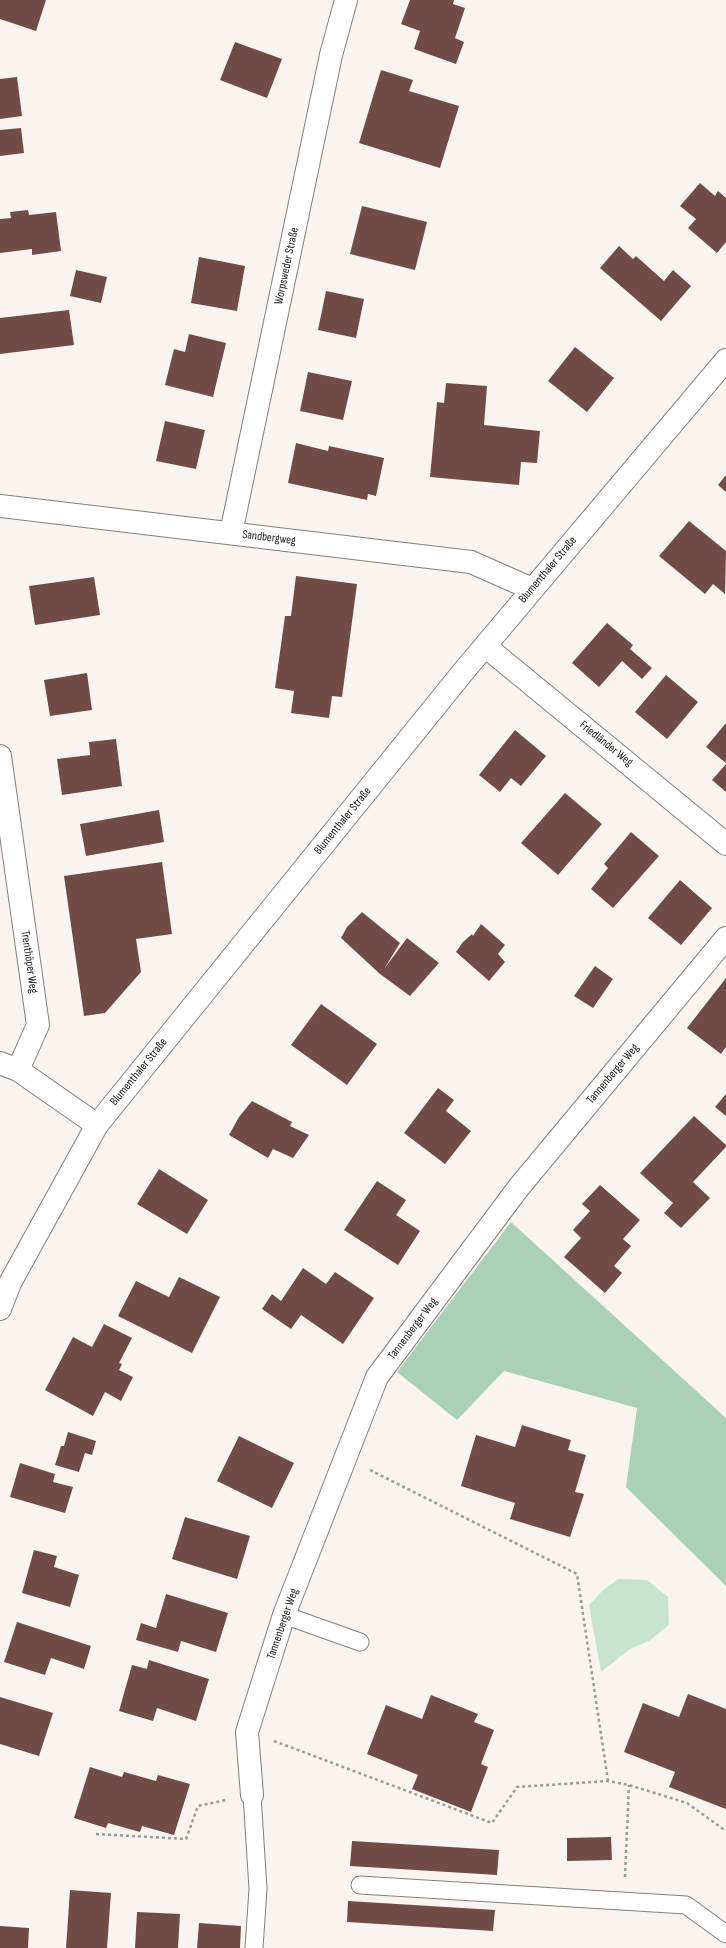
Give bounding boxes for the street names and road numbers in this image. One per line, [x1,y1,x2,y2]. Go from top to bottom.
street label: Worpsweder Straße [272,226,302,306]
street label: Sandbergweg [241,528,297,548]
street label: Blumenthaler Straße [516,534,580,606]
street label: Friedländer Weg [576,718,636,770]
street label: Blumenthaler Straße [311,784,375,858]
street label: Trenthöper Weg [17,930,41,994]
street label: Blumenthaler Straße [107,1035,171,1109]
street label: Tannenberger Weg [584,1041,642,1107]
street label: Tannenberger Weg [385,1295,441,1363]
street label: Tannenberger Weg [264,1587,302,1661]

